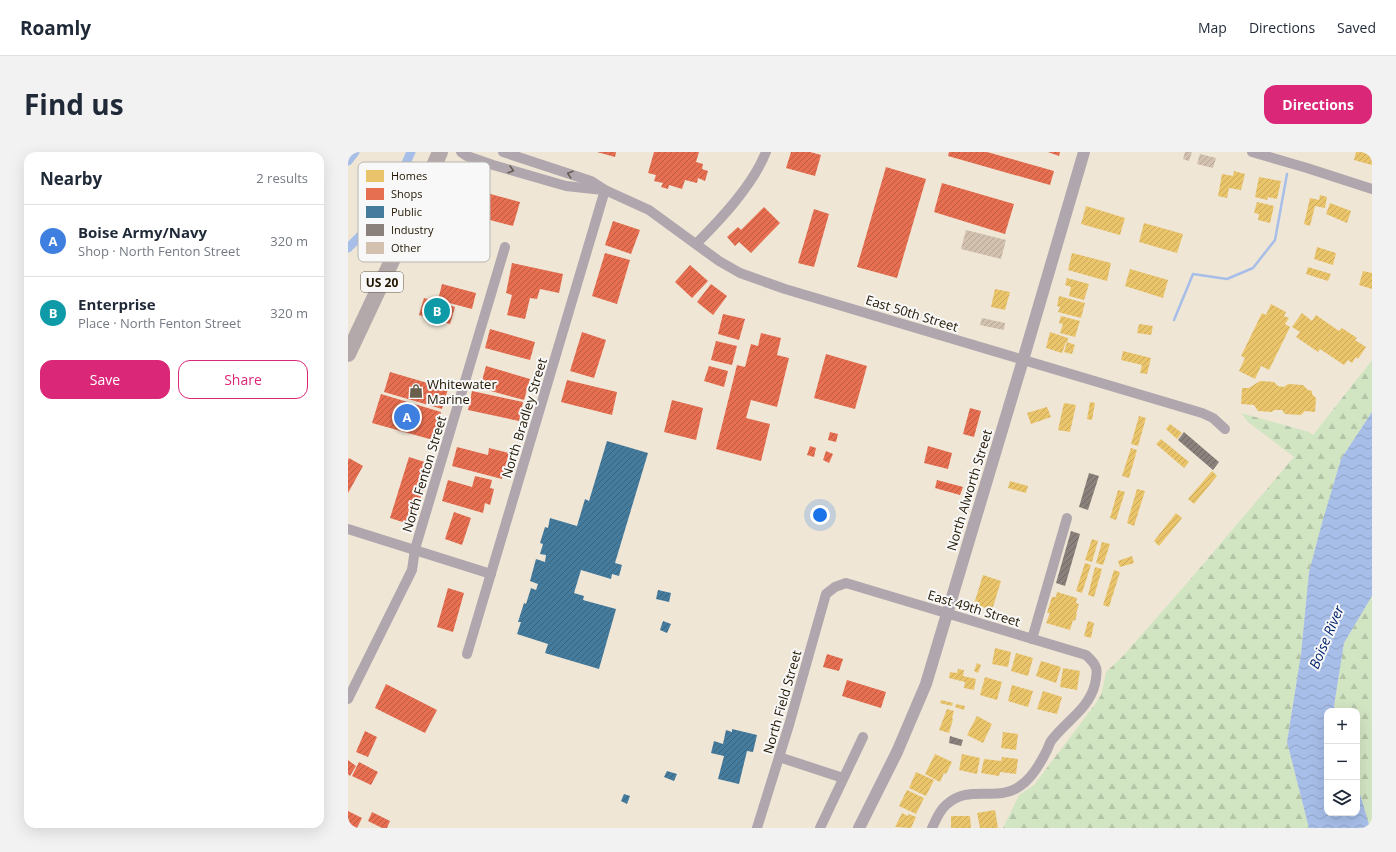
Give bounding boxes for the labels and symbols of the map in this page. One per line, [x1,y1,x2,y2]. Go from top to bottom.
legend [358,162,490,262]
one-way arrow [507,165,514,174]
text: Homes [391,168,427,183]
one-way arrow [567,170,574,179]
text: Shops [391,186,422,201]
text: Public [391,204,422,219]
text: Industry [391,222,434,237]
text: Other [391,240,421,255]
road number: US 20 [361,272,403,292]
street label: East 50th Street [864,290,961,336]
pin: B [424,296,450,326]
street label: North Bradley Street [497,355,551,480]
place label: Whitewater Marine [427,375,497,408]
shop icon: Whitewater Marine [408,383,424,399]
pin: A [394,402,420,432]
street label: North Fenton Street [398,413,450,534]
street label: North Alworth Street [942,427,996,553]
your location [810,505,830,525]
street label: East 49th Street [926,585,1023,631]
water label: Boise River [1304,602,1348,672]
street label: North Field Street [759,648,806,756]

